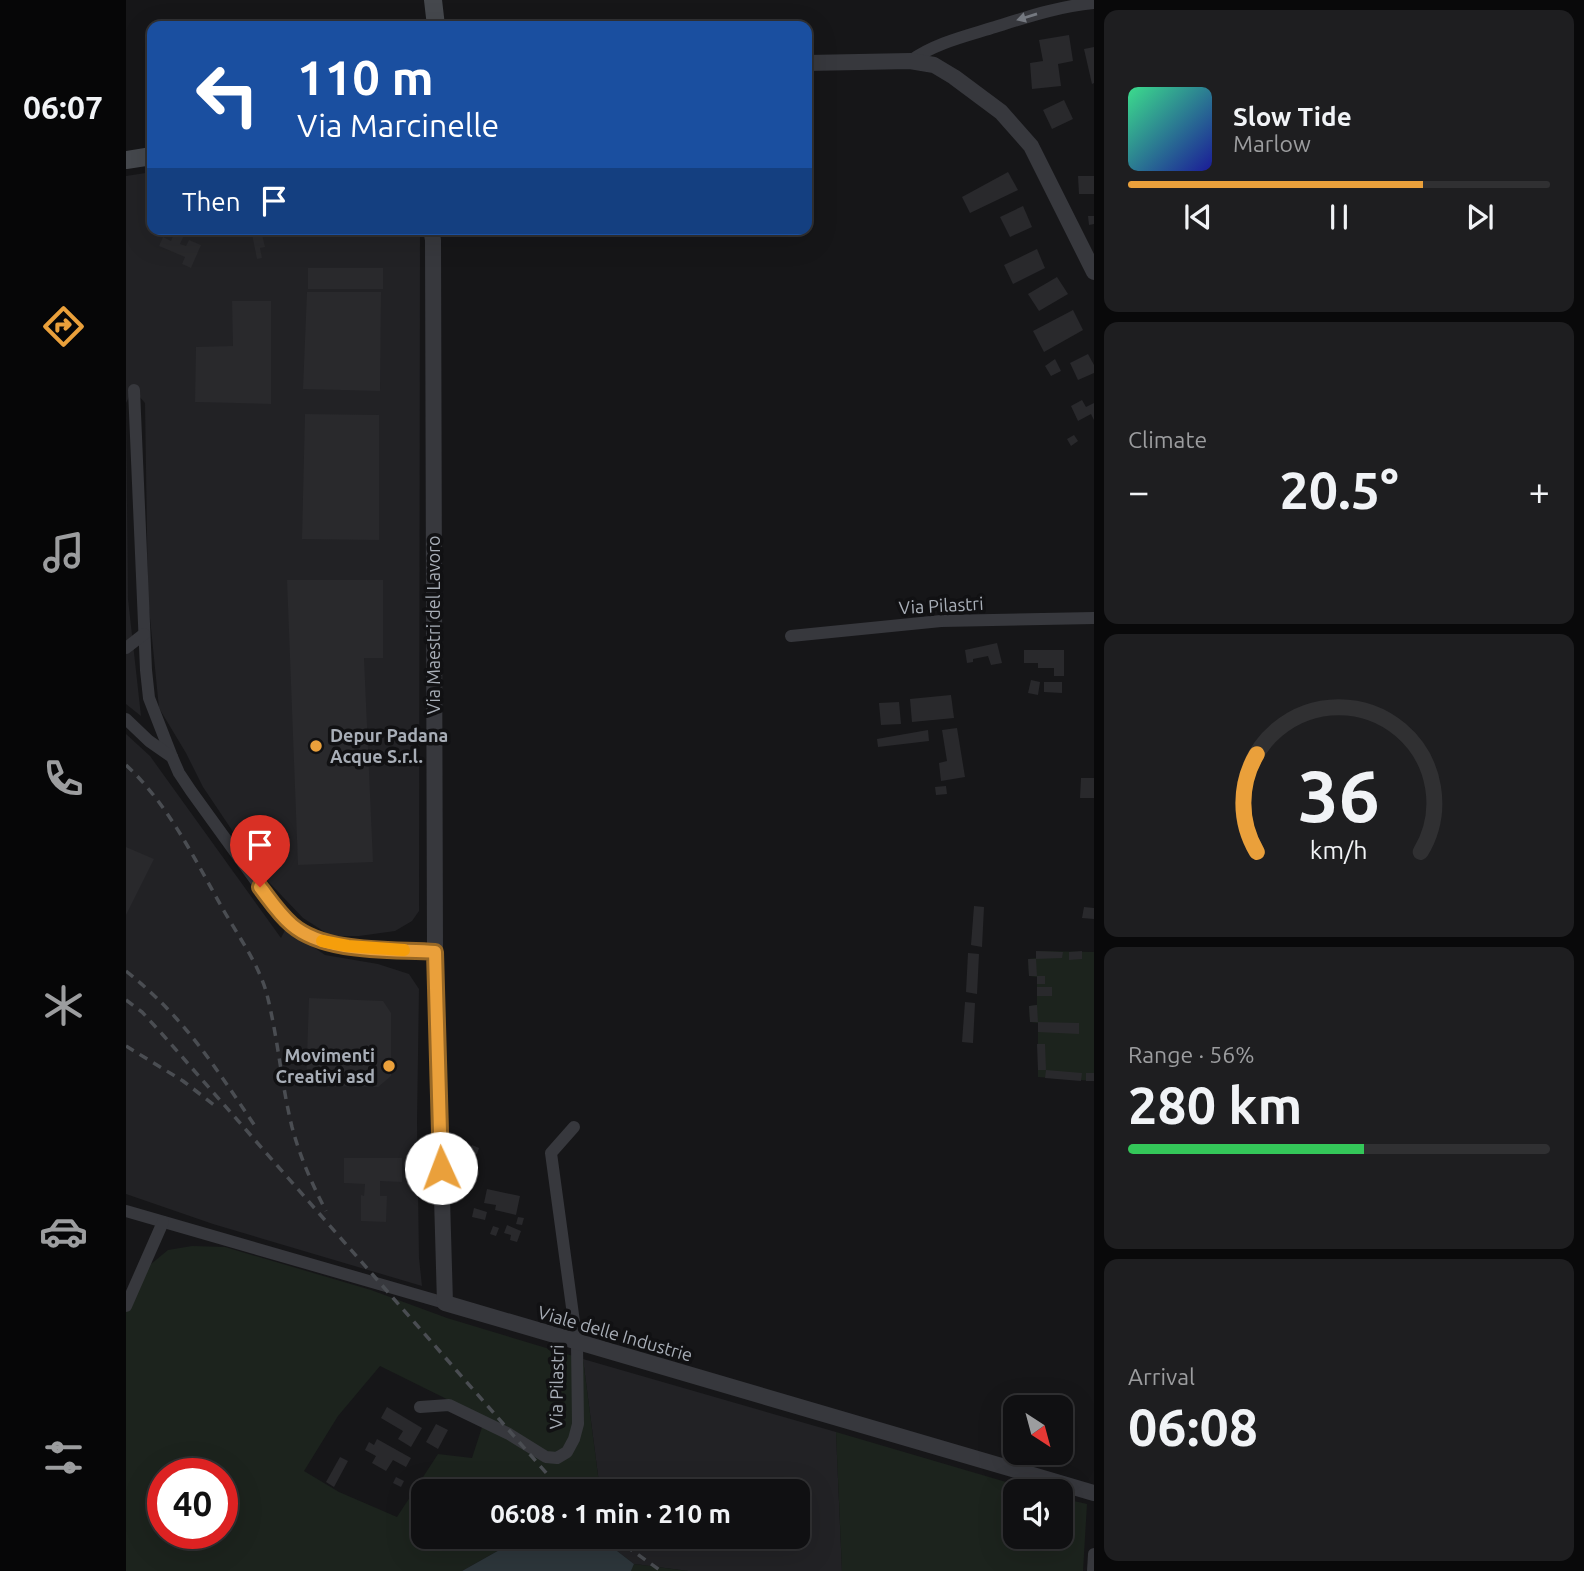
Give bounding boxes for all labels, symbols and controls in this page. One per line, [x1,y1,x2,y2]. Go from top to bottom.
one-way arrow [1017,12,1038,23]
icon: left [182,49,273,140]
text: 110 m [297,49,434,104]
text: 06:07 [23,89,103,125]
text: Slow Tide [1233,102,1352,131]
text: Via Marcinelle [297,107,499,143]
text: Marlow [1233,131,1311,156]
icon: arrive [255,182,293,220]
text: Then [182,187,241,216]
icon: previous [1179,198,1217,236]
icon: pause [1320,198,1358,236]
icon: next [1461,198,1499,236]
icon: directions [39,302,88,351]
text: Climate [1128,427,1207,452]
text: 20.5° [1279,461,1399,519]
text: − [1128,470,1149,512]
text: + [1529,470,1550,512]
icon: music [39,528,88,577]
street label: Via Maestri del Lavoro [423,535,443,715]
street label: Via Pilastri [898,593,984,617]
place label: Depur Padana Acque S.r.l. [330,725,448,766]
marker: Depur Padana Acque S.r.l. [308,738,324,754]
icon: phone [39,754,88,803]
text: 36 [1298,754,1380,836]
pin [230,815,290,887]
icon: arrive [241,826,279,864]
text: km/h [1310,835,1368,863]
icon: climate [39,981,88,1030]
text: Range · 56% [1128,1042,1255,1067]
place label: Movimenti Creativi asd [276,1045,375,1086]
marker: Movimenti Creativi asd [381,1058,397,1074]
text: 280 km [1128,1076,1302,1134]
position arrow [404,1131,478,1205]
icon: car [39,1207,88,1256]
street label: Viale delle Industrie [536,1301,695,1365]
street label: Via Pilastri [545,1344,567,1430]
text: Arrival [1128,1364,1195,1389]
north arrow [1003,1395,1073,1465]
map controls [1003,1395,1073,1549]
text: 06:08 [1128,1398,1258,1456]
icon: filters [39,1433,88,1482]
speed limit sign: 40 [147,1458,238,1549]
button: sound [1003,1479,1073,1549]
text: 06:08 · 1 min · 210 m [490,1499,731,1528]

